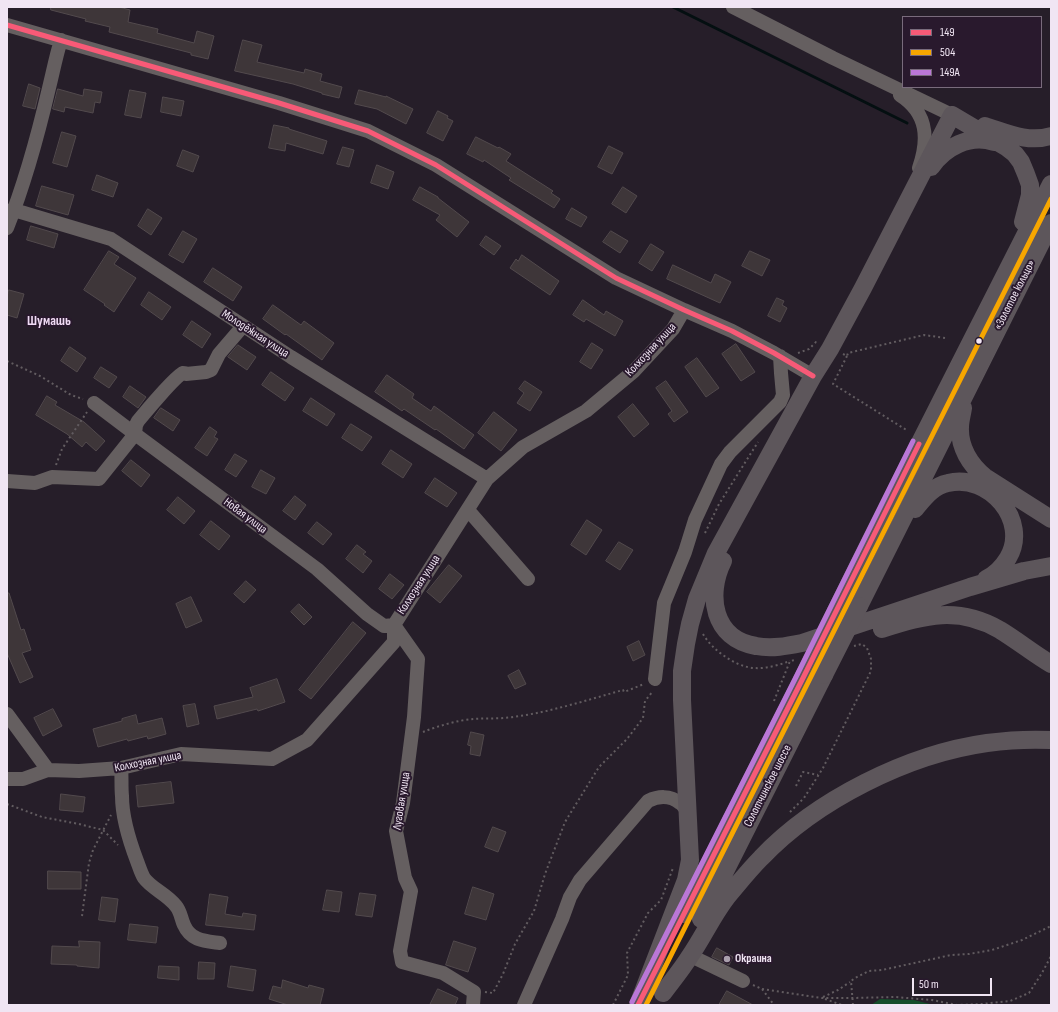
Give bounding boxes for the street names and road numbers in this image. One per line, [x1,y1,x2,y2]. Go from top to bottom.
street label: «Золотое кольцо» [991,258,1039,332]
street label: Молодёжная улица [219,307,291,361]
street label: Колхозная улица [623,320,679,380]
street label: Новая улица [220,495,270,537]
street label: Колхозная улица [394,553,444,617]
street label: Солотчинское шоссе [741,743,795,829]
street label: Колхозная улица [113,748,183,776]
street label: Луговая улица [390,771,414,831]

